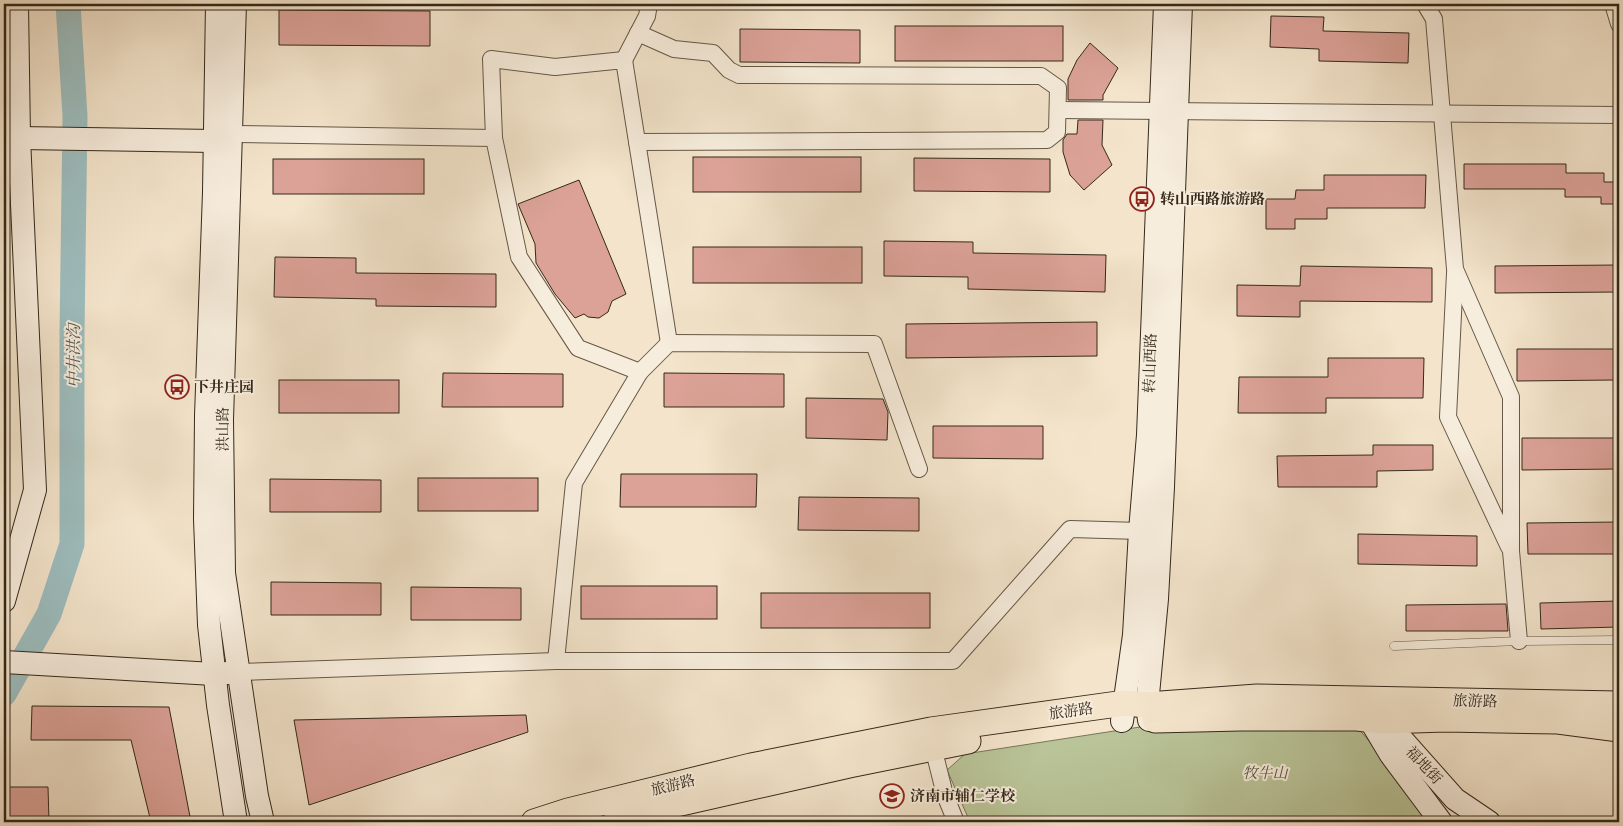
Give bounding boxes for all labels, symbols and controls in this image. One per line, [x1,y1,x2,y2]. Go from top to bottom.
bus stop icon: 转山西路旅游路 [1129,186,1155,212]
place label: 转山西路旅游路 [1160,189,1265,209]
water label: 中井洪沟 [63,321,85,388]
street label: 转山西路 [1139,333,1161,393]
bus stop icon: 下井庄园 [164,374,190,400]
place label: 下井庄园 [194,377,254,397]
street label: 洪山路 [213,406,233,452]
street label: 旅游路 [1452,691,1498,711]
street label: 旅游路 [1047,698,1095,724]
street label: 福地街 [1401,742,1447,788]
park label: 牧牛山 [1242,763,1289,783]
street label: 旅游路 [649,770,697,800]
school or university icon: 济南市辅仁学校 [879,783,905,809]
place label: 济南市辅仁学校 [910,786,1016,806]

